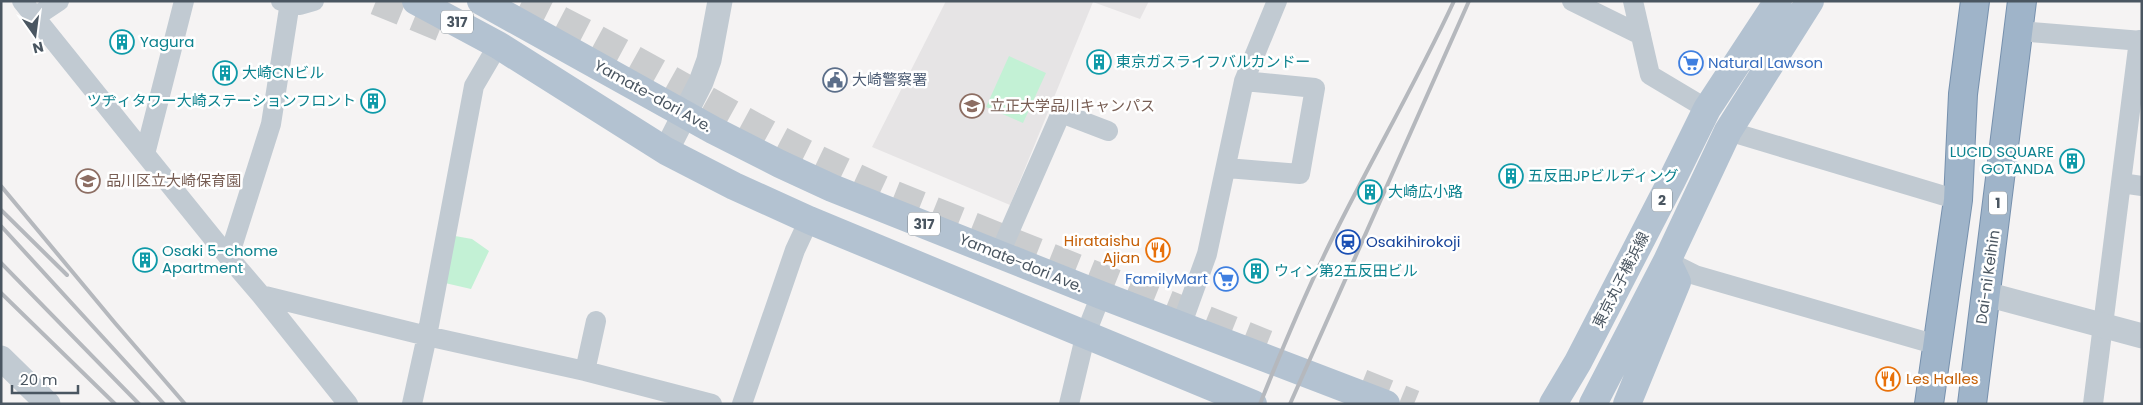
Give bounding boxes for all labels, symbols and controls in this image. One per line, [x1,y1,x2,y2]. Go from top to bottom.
north arrow [10,10,60,60]
road number: 317 [441,11,473,34]
building icon: Yagura [109,29,135,55]
place label: Yagura [140,31,194,52]
text: N [31,37,46,59]
building icon: 東京ガスライフバルカンドー [1086,49,1112,75]
supermarket icon: Natural Lawson [1678,50,1704,76]
place label: 東京ガスライフバルカンドー [1116,51,1311,72]
place label: Natural Lawson [1708,52,1823,73]
street label: Yamate-dori Ave. [591,54,716,137]
building icon: 大崎CNビル [212,60,238,86]
place label: 大崎CNビル [242,62,324,83]
public building icon: 大崎警察署 [822,67,848,93]
place label: 大崎警察署 [852,69,927,90]
building icon: ツヂィタワー大崎ステーションフロント [360,88,386,114]
place label: ツヂィタワー大崎ステーションフロント [87,90,356,111]
school or university icon: 立正大学品川キャンパス [959,93,985,119]
place label: 立正大学品川キャンパス [990,95,1155,116]
place label: LUCID SQUARE GOTANDA [1950,141,2054,179]
building icon: LUCID SQUARE GOTANDA [2059,148,2085,174]
building icon: 五反田JPビルディング [1498,163,1524,189]
place label: 五反田JPビルディング [1528,165,1679,186]
school or university icon: 品川区立大崎保育園 [75,168,101,194]
place label: 品川区立大崎保育園 [106,170,241,191]
building icon: 大崎広小路 [1357,179,1383,205]
place label: 大崎広小路 [1388,181,1463,202]
road number: 2 [1652,188,1672,212]
road number: 1 [1989,192,2007,214]
road number: 317 [908,212,940,235]
street label: Yamate-dori Ave. [956,228,1086,297]
street label: 東京丸子横浜線 [1587,228,1654,331]
street label: Dai-ni Keihin [1971,228,2005,325]
station icon: Osakihirokoji [1335,229,1361,255]
place label: Hirataishu Ajian [1064,230,1140,268]
place label: Osakihirokoji [1366,231,1460,252]
restaurant icon: Hirataishu Ajian [1145,237,1171,263]
place label: Osaki 5-chome Apartment [162,240,278,278]
building icon: Osaki 5-chome Apartment [132,247,158,273]
building icon: ウィン第2五反田ビル [1243,258,1269,284]
place label: ウィン第2五反田ビル [1274,260,1418,281]
supermarket icon: FamilyMart [1213,266,1239,292]
place label: FamilyMart [1125,268,1208,289]
scale bar [12,362,79,394]
restaurant icon: Les Halles [1875,366,1901,392]
place label: Les Halles [1906,368,1979,389]
text: 20 m [20,369,58,390]

